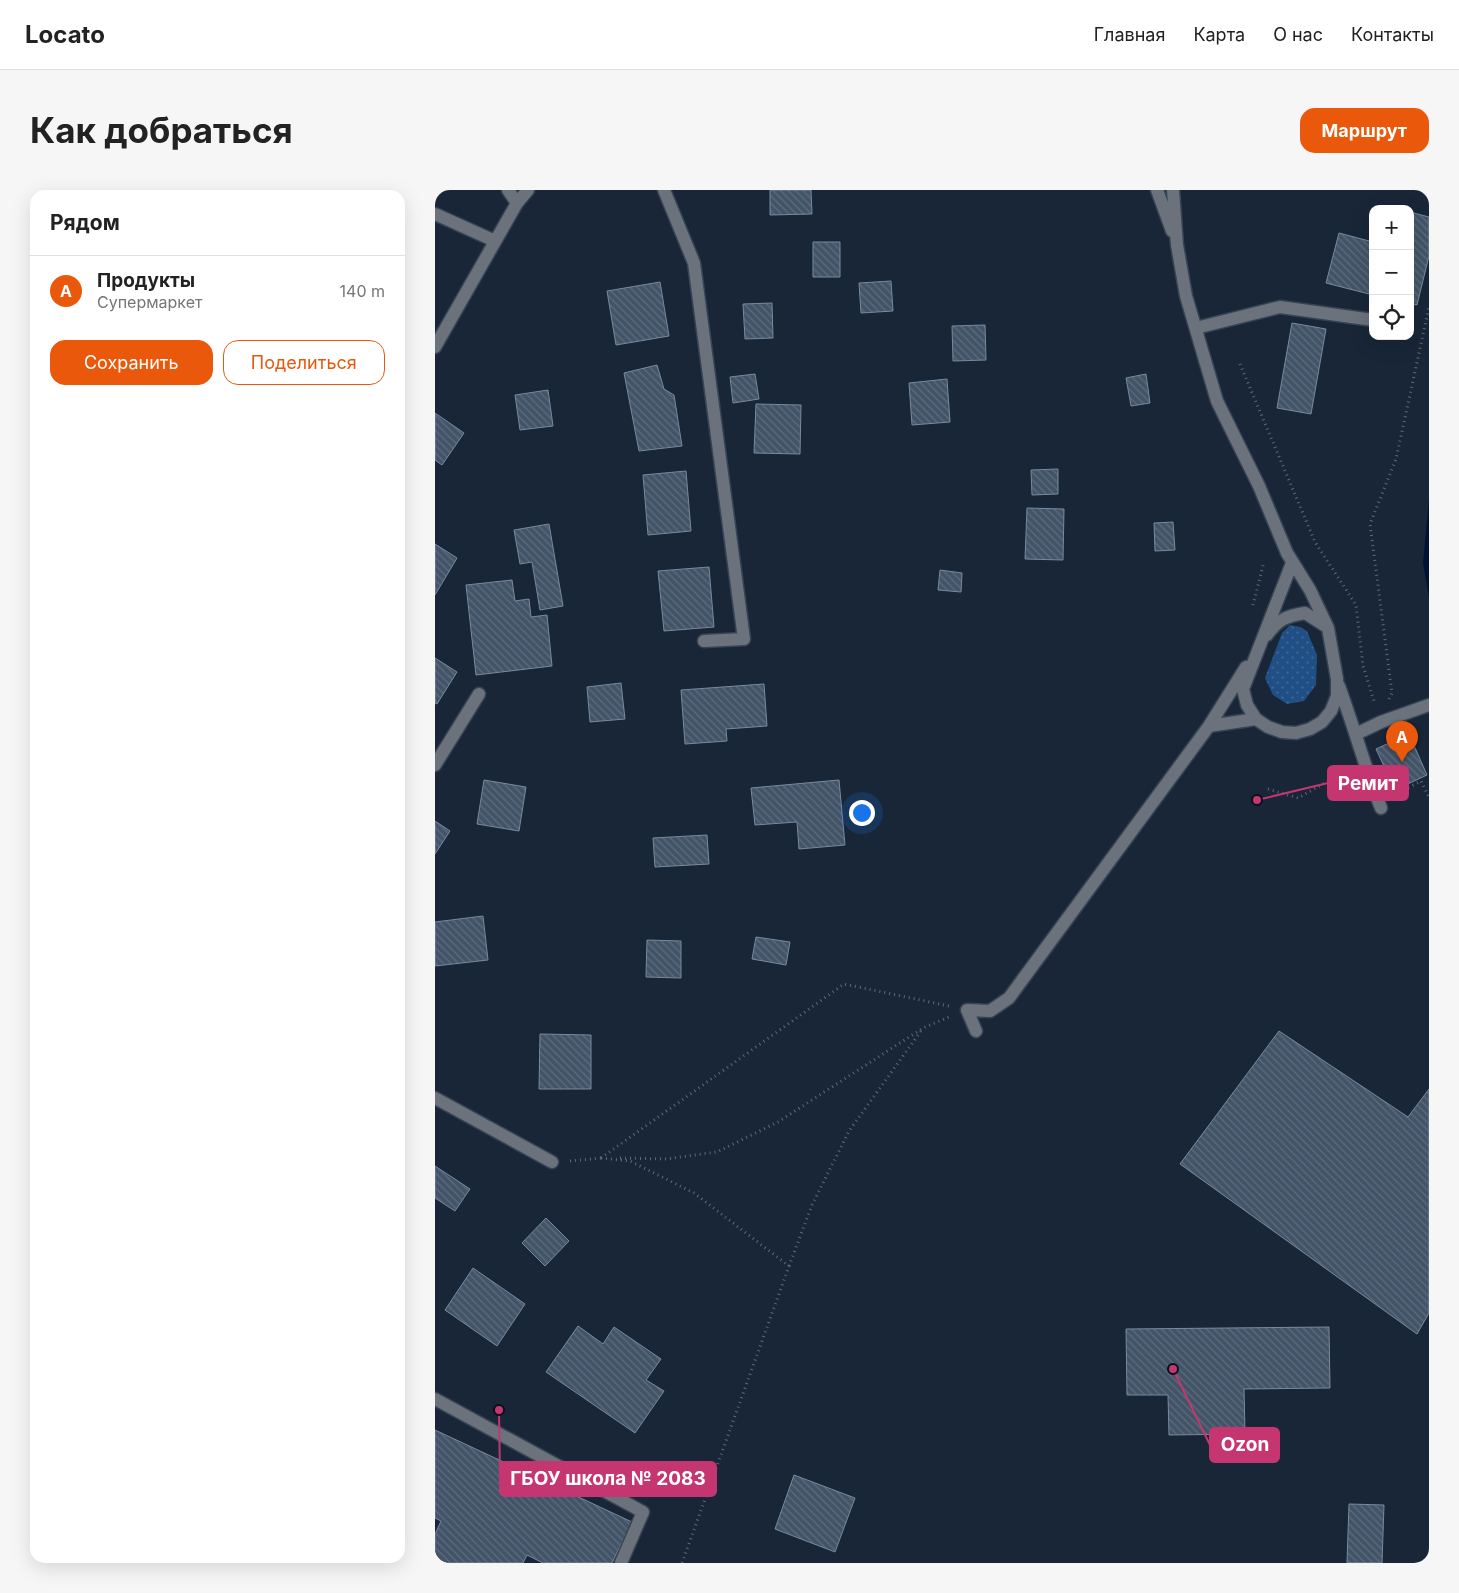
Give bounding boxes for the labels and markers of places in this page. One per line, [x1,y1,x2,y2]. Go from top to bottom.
pin: A [1386,721,1418,762]
callout: Ремит [1328,766,1408,800]
callout: Ozon [1210,1428,1279,1462]
callout: ГБОУ школа № 2083 [500,1462,716,1496]

